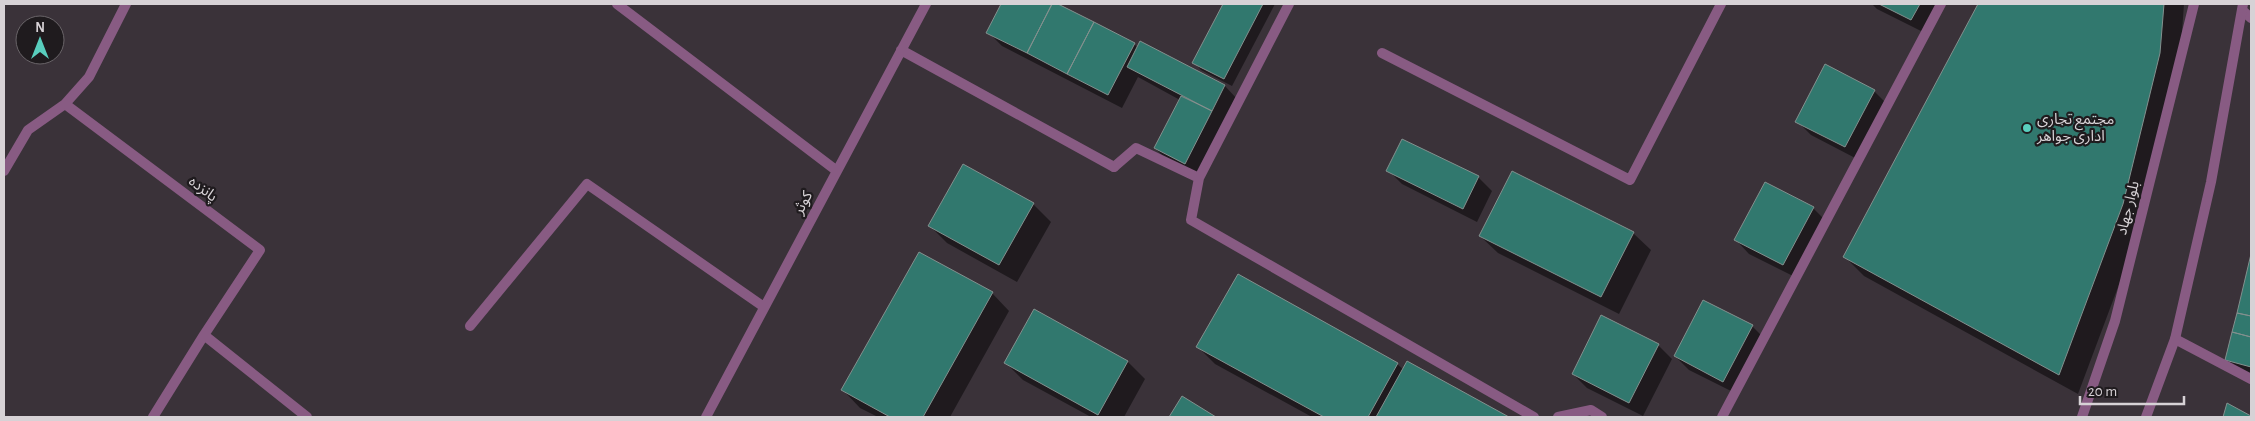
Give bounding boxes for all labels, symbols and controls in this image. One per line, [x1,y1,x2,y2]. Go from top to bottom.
north arrow [15,15,65,65]
text: N [35,21,45,35]
place label: مجتمع تجاری اداری جواهر [2036,112,2114,145]
marker: مجتمع تجاری اداری جواهر [2021,122,2033,134]
street label: پانزده [185,173,220,206]
street label: بلوار جهاد [2114,179,2143,237]
street label: کوثر [790,188,816,218]
scale bar [2080,374,2184,406]
text: 20 m [2088,384,2117,399]

